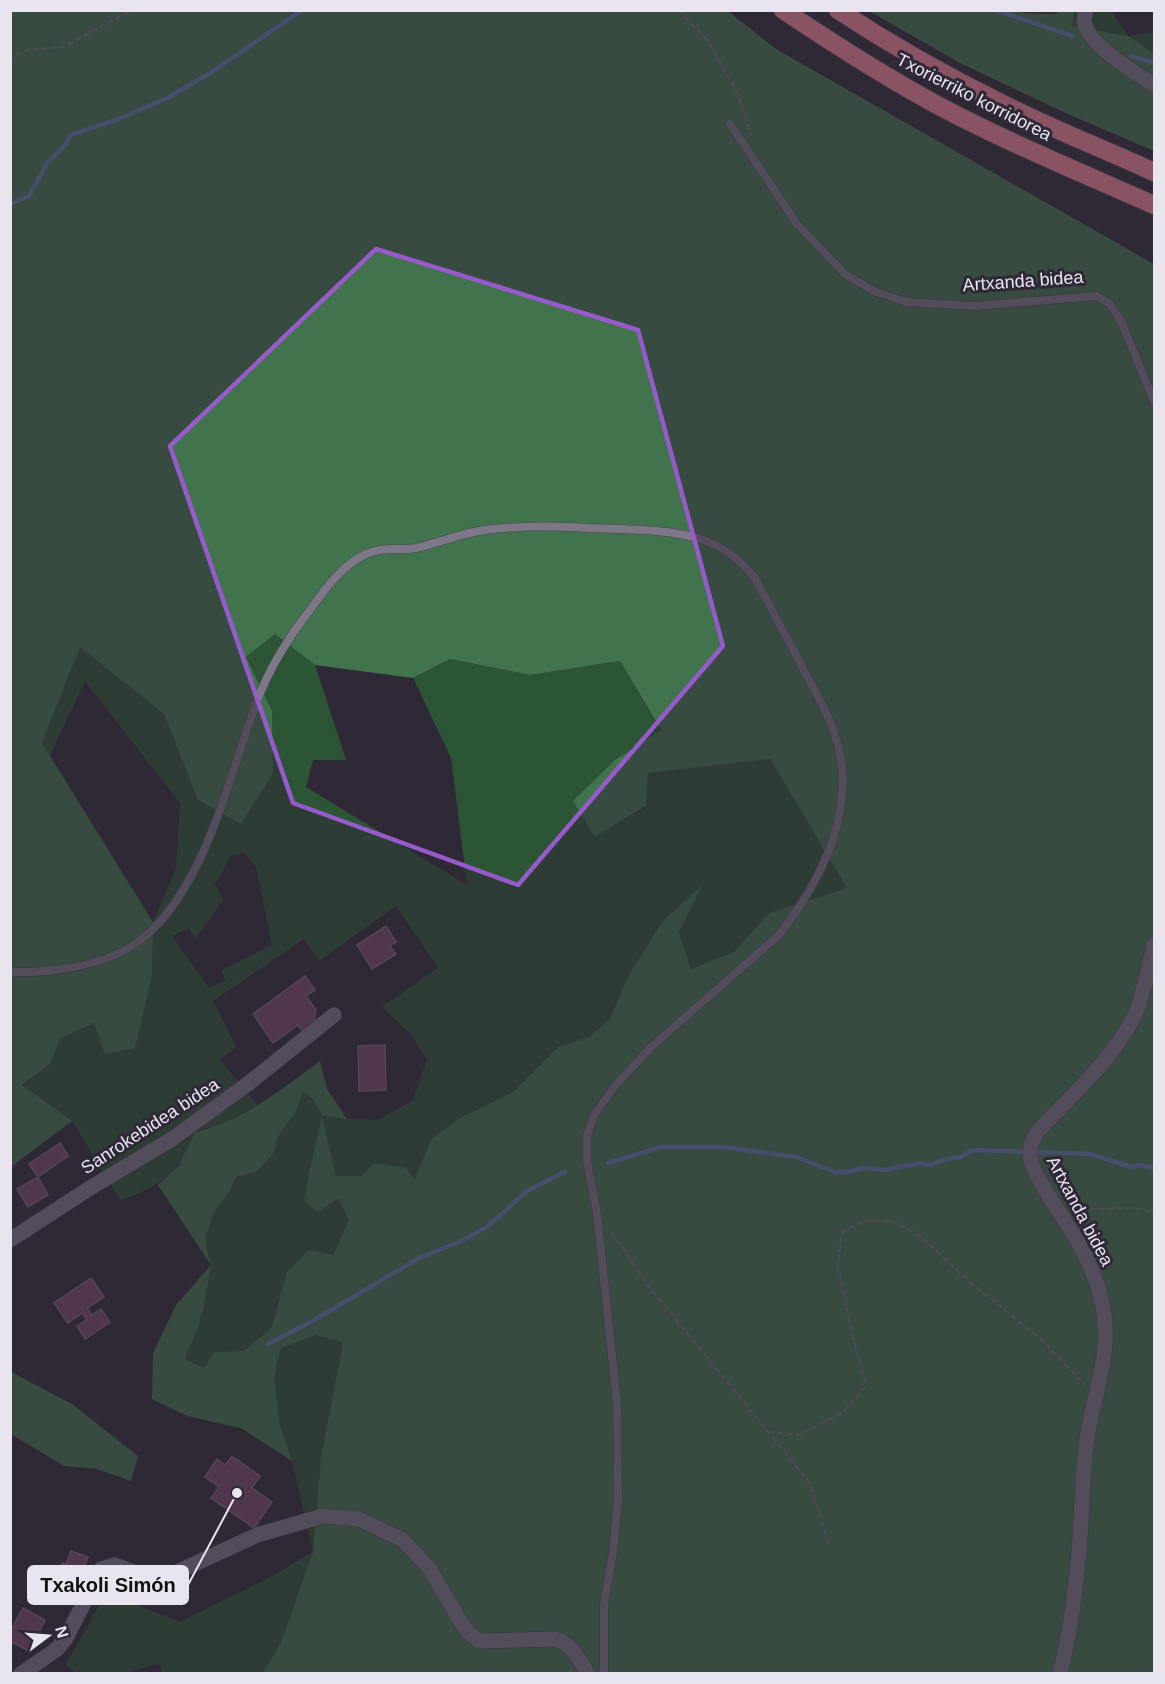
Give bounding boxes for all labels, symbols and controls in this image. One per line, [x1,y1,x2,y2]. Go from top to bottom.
street label: Txorierriko korridorea [893,49,1056,145]
street label: Artxanda bidea [962,267,1085,295]
street label: Sanrokebidea bidea [77,1073,223,1178]
street label: Artxanda bidea [1043,1153,1118,1270]
callout: Txakoli Simón [28,1566,188,1604]
text: Txakoli Simón [40,1574,176,1596]
north arrow [18,1606,78,1666]
text: N [52,1624,72,1640]

